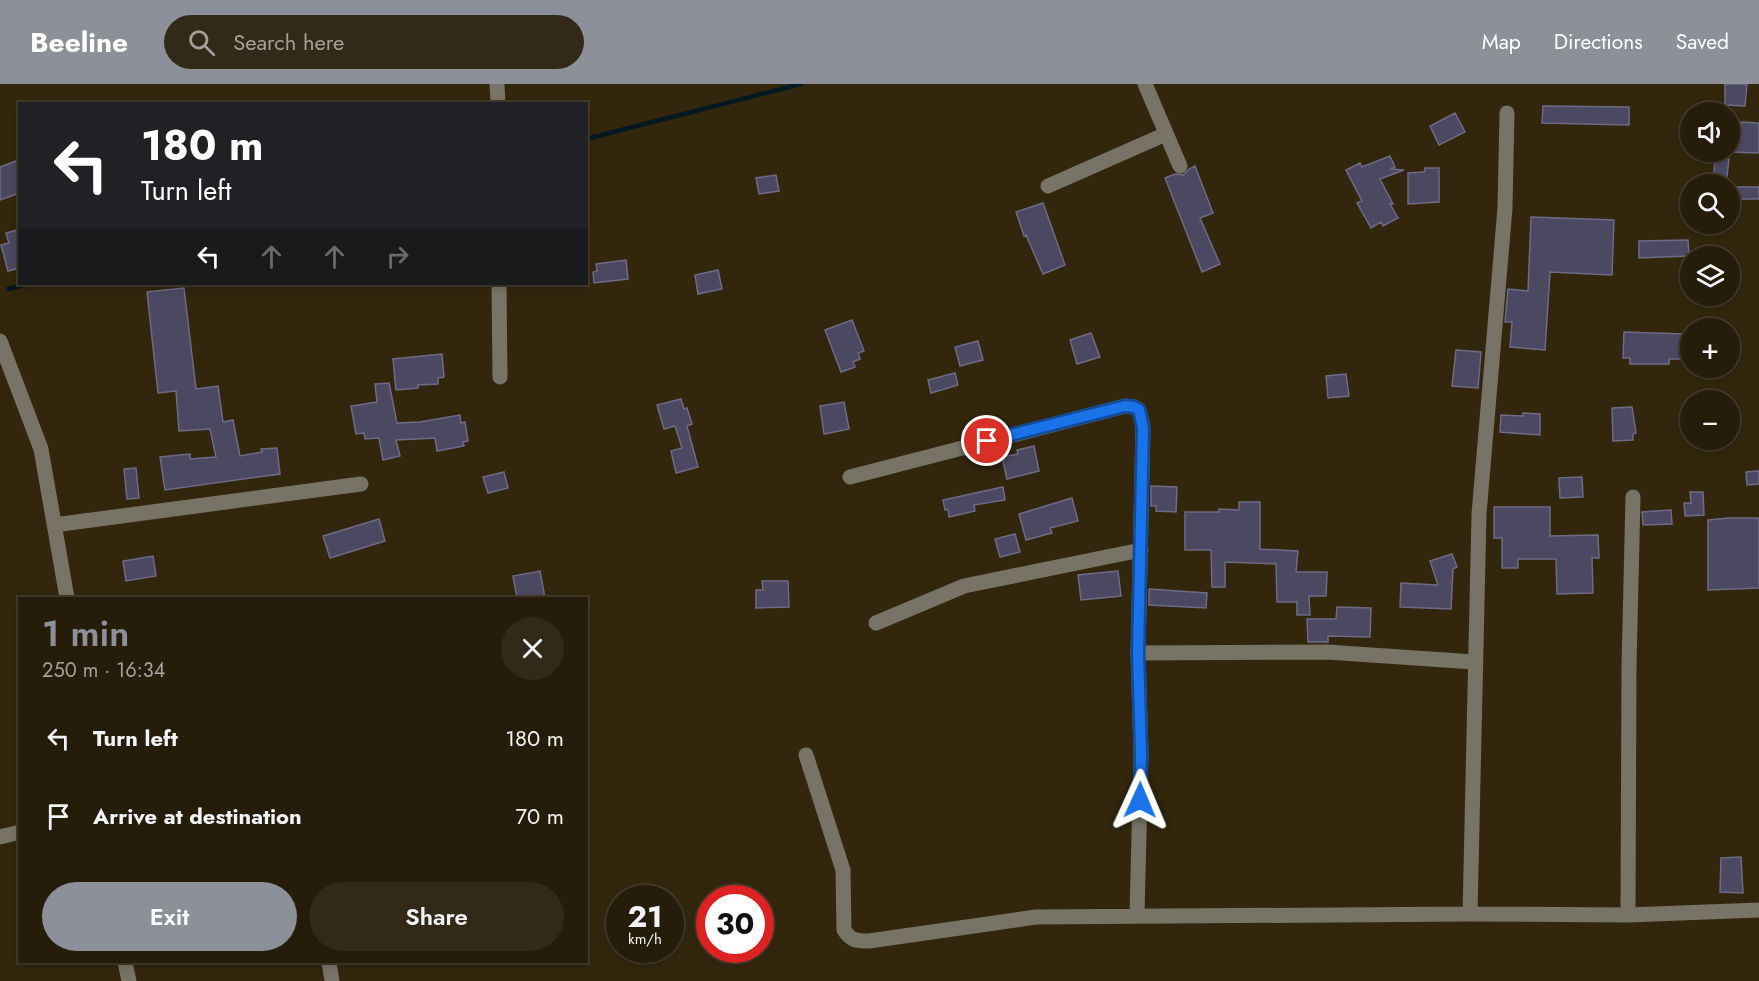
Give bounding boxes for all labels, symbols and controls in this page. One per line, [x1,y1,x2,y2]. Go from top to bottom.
search box [164,15,584,69]
text: Beeline [30,22,128,63]
icon: search [185,26,218,59]
text: Search here [233,26,344,58]
text: Map [1482,27,1521,57]
text: Directions [1554,27,1643,57]
text: Saved [1676,27,1729,57]
map controls [1680,102,1740,450]
button: sound [1680,102,1740,162]
text: 180 m [141,115,264,176]
icon: left [42,126,120,204]
text: Turn left [141,171,231,210]
button: search [1680,174,1740,234]
icon: left [192,240,225,273]
icon: ahead [255,240,288,273]
icon: ahead [318,240,351,273]
icon: right [381,240,414,273]
button: layers [1680,246,1740,306]
button: + [1680,318,1740,378]
button: − [1680,390,1740,450]
pin [961,415,1012,466]
icon: arrive [970,424,1003,457]
text: 1 min [42,607,129,659]
button: close [501,617,564,680]
text: 250 m · 16:34 [42,656,165,685]
icon: left [42,722,75,755]
text: Turn left [93,722,178,754]
text: 180 m [505,722,564,754]
position arrow [1108,768,1172,832]
icon: arrive [42,800,75,833]
text: Arrive at destination [93,800,302,832]
text: 70 m [515,800,564,832]
button: Exit [42,882,297,951]
button: Share [309,882,564,951]
speed limit sign: 30 [696,885,774,963]
text: 21 [628,895,662,938]
text: km/h [628,928,662,950]

